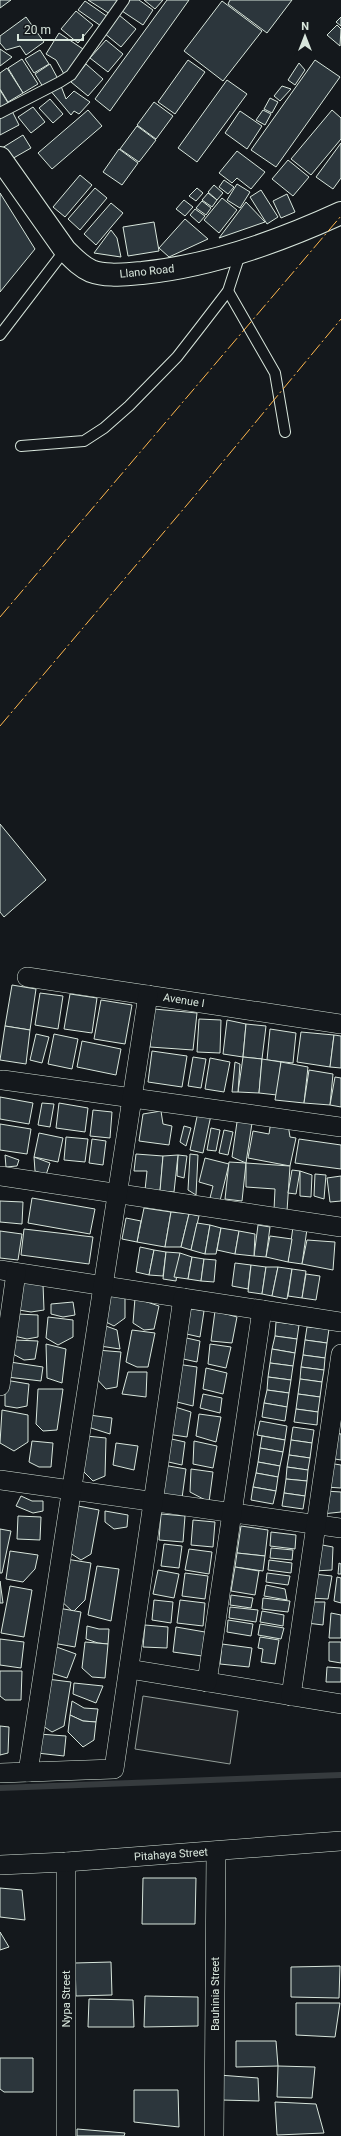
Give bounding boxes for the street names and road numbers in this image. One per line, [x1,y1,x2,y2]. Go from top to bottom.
street label: Llano Road [119,262,175,281]
street label: Avenue I [162,991,206,1010]
street label: Pitahaya Street [134,1845,209,1864]
street label: Bauhinia Street [209,1957,222,2031]
street label: Nypa Street [60,1970,73,2027]

